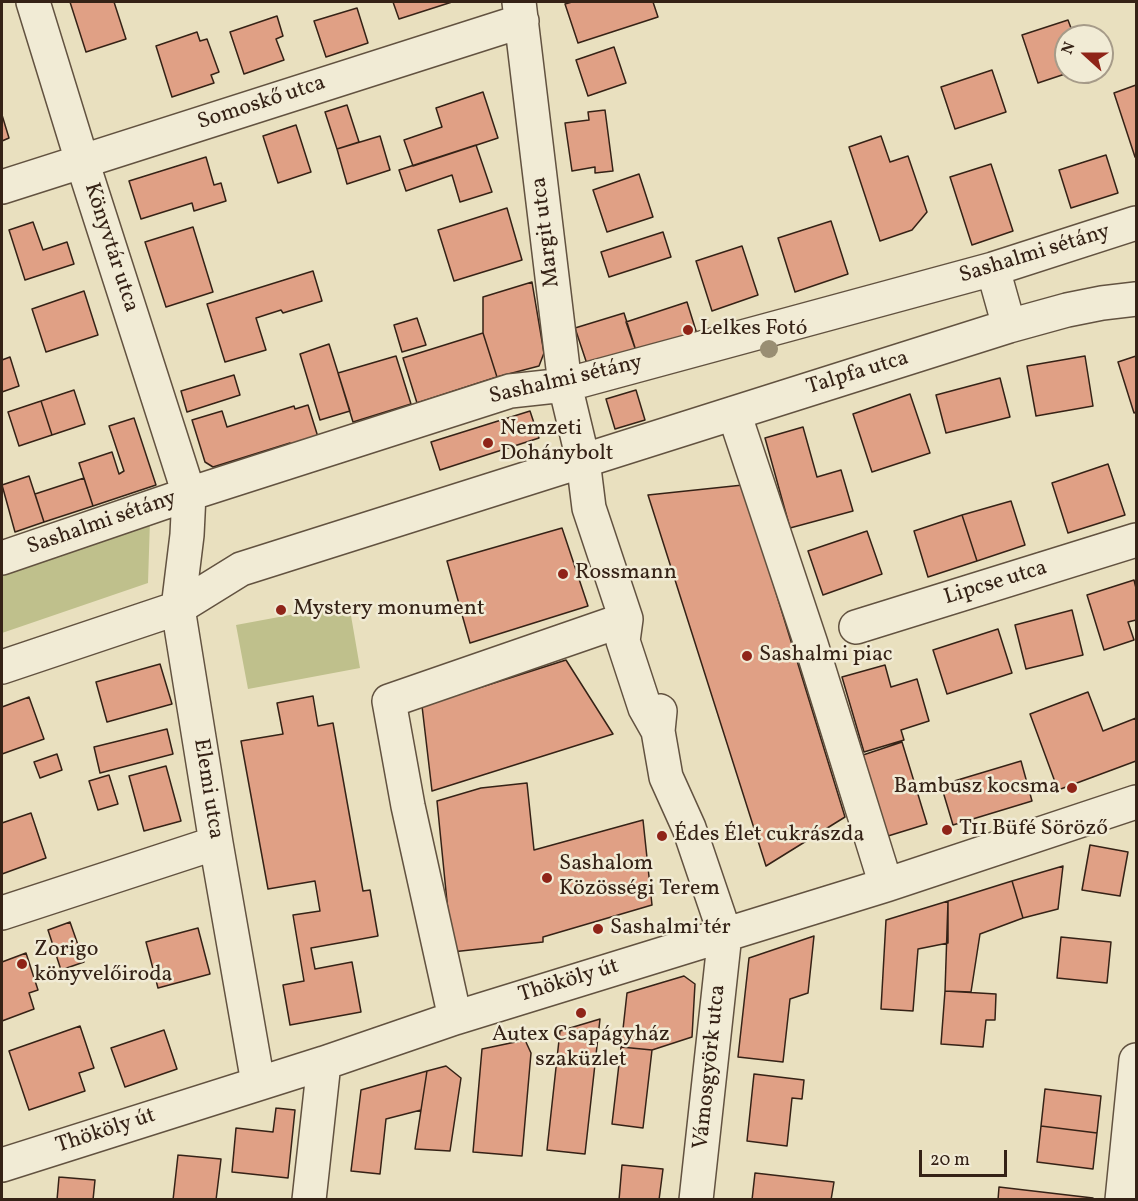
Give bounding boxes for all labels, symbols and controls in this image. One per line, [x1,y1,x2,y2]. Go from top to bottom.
north arrow [1054,24,1114,84]
text: N [1057,39,1081,58]
street label: Somoskő utca [195,71,329,137]
street label: Margit utca [527,175,567,289]
street label: Könyvtár utca [77,180,143,316]
street label: Sashalmi sétány [956,220,1114,290]
place label: Lelkes Fotó [700,317,807,343]
marker: Lelkes Fotó [681,323,695,337]
street label: Talpfa utca [804,346,912,402]
street label: Sashalmi sétány [487,351,645,411]
place label: Nemzeti Dohánybolt [500,417,614,469]
marker: Nemzeti Dohánybolt [481,436,495,450]
street label: Sashalmi sétány [24,486,180,562]
street label: Lipcse utca [941,556,1051,612]
place label: Rossmann [575,561,677,587]
marker: Rossmann [556,567,570,581]
place label: Mystery monument [293,597,485,623]
marker: Mystery monument [274,603,288,617]
place label: Sashalmi piac [759,643,893,669]
marker: Sashalmi piac [740,649,754,663]
street label: Elemi utca [186,737,228,841]
place label: Bambusz kocsma [894,775,1060,801]
marker: Bambusz kocsma [1065,781,1079,795]
place label: T11 Büfé Söröző [959,817,1108,843]
place label: Édes Élet cukrászda [674,823,864,849]
marker: T11 Büfé Söröző [940,823,954,837]
marker: Édes Élet cukrászda [655,829,669,843]
place label: Sashalom Közösségi Terem [559,852,720,903]
marker: Sashalom Közösségi Terem [540,871,554,885]
place label: Sashalmi tér [610,916,731,942]
marker: Sashalmi tér [591,922,605,936]
place label: Zorigo könyvelőiroda [34,938,173,990]
street label: Thököly út [516,954,622,1010]
marker: Zorigo könyvelőiroda [15,957,29,971]
street label: Vámosgyörk utca [689,983,733,1151]
marker: Autex Csapágyház szaküzlet [574,1006,588,1020]
place label: Autex Csapágyház szaküzlet [492,1023,670,1074]
street label: Thököly út [53,1104,159,1160]
scale bar [922,1138,1010,1176]
text: 20 m [930,1148,970,1173]

